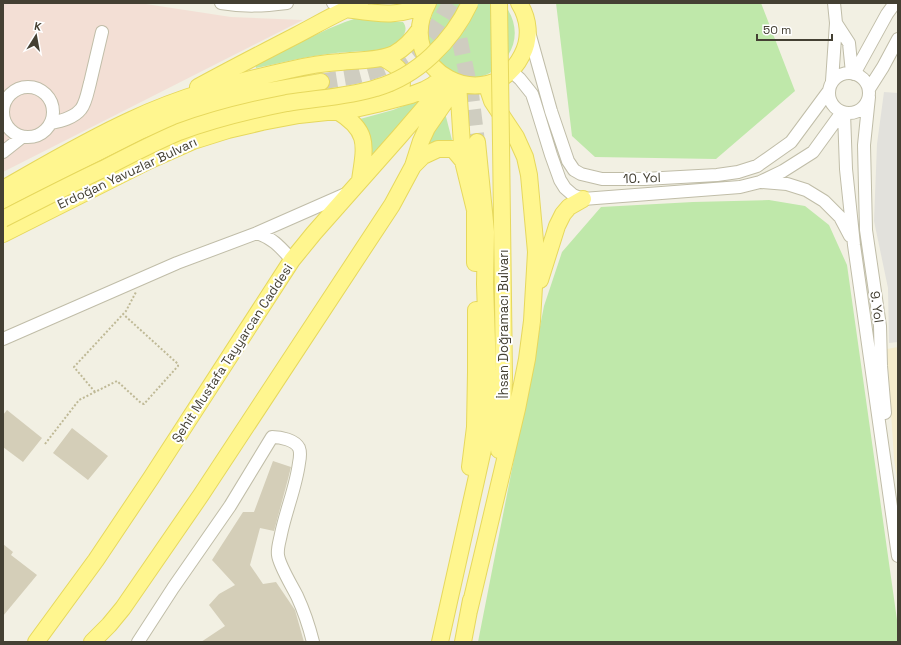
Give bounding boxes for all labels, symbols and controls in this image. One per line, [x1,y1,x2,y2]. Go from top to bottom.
north arrow [16,16,56,56]
scale bar [757,16,832,42]
text: K [33,19,43,34]
text: 50 m [763,22,791,38]
street label: Erdoğan Yavuzlar Bulvarı [54,133,200,213]
street label: 10. Yol [623,169,661,187]
street label: İhsan Doğramacı Bulvarı [495,250,512,398]
street label: Şehit Mustafa Tayyarcan Caddesi [168,260,296,446]
street label: 9. Yol [866,290,888,324]

